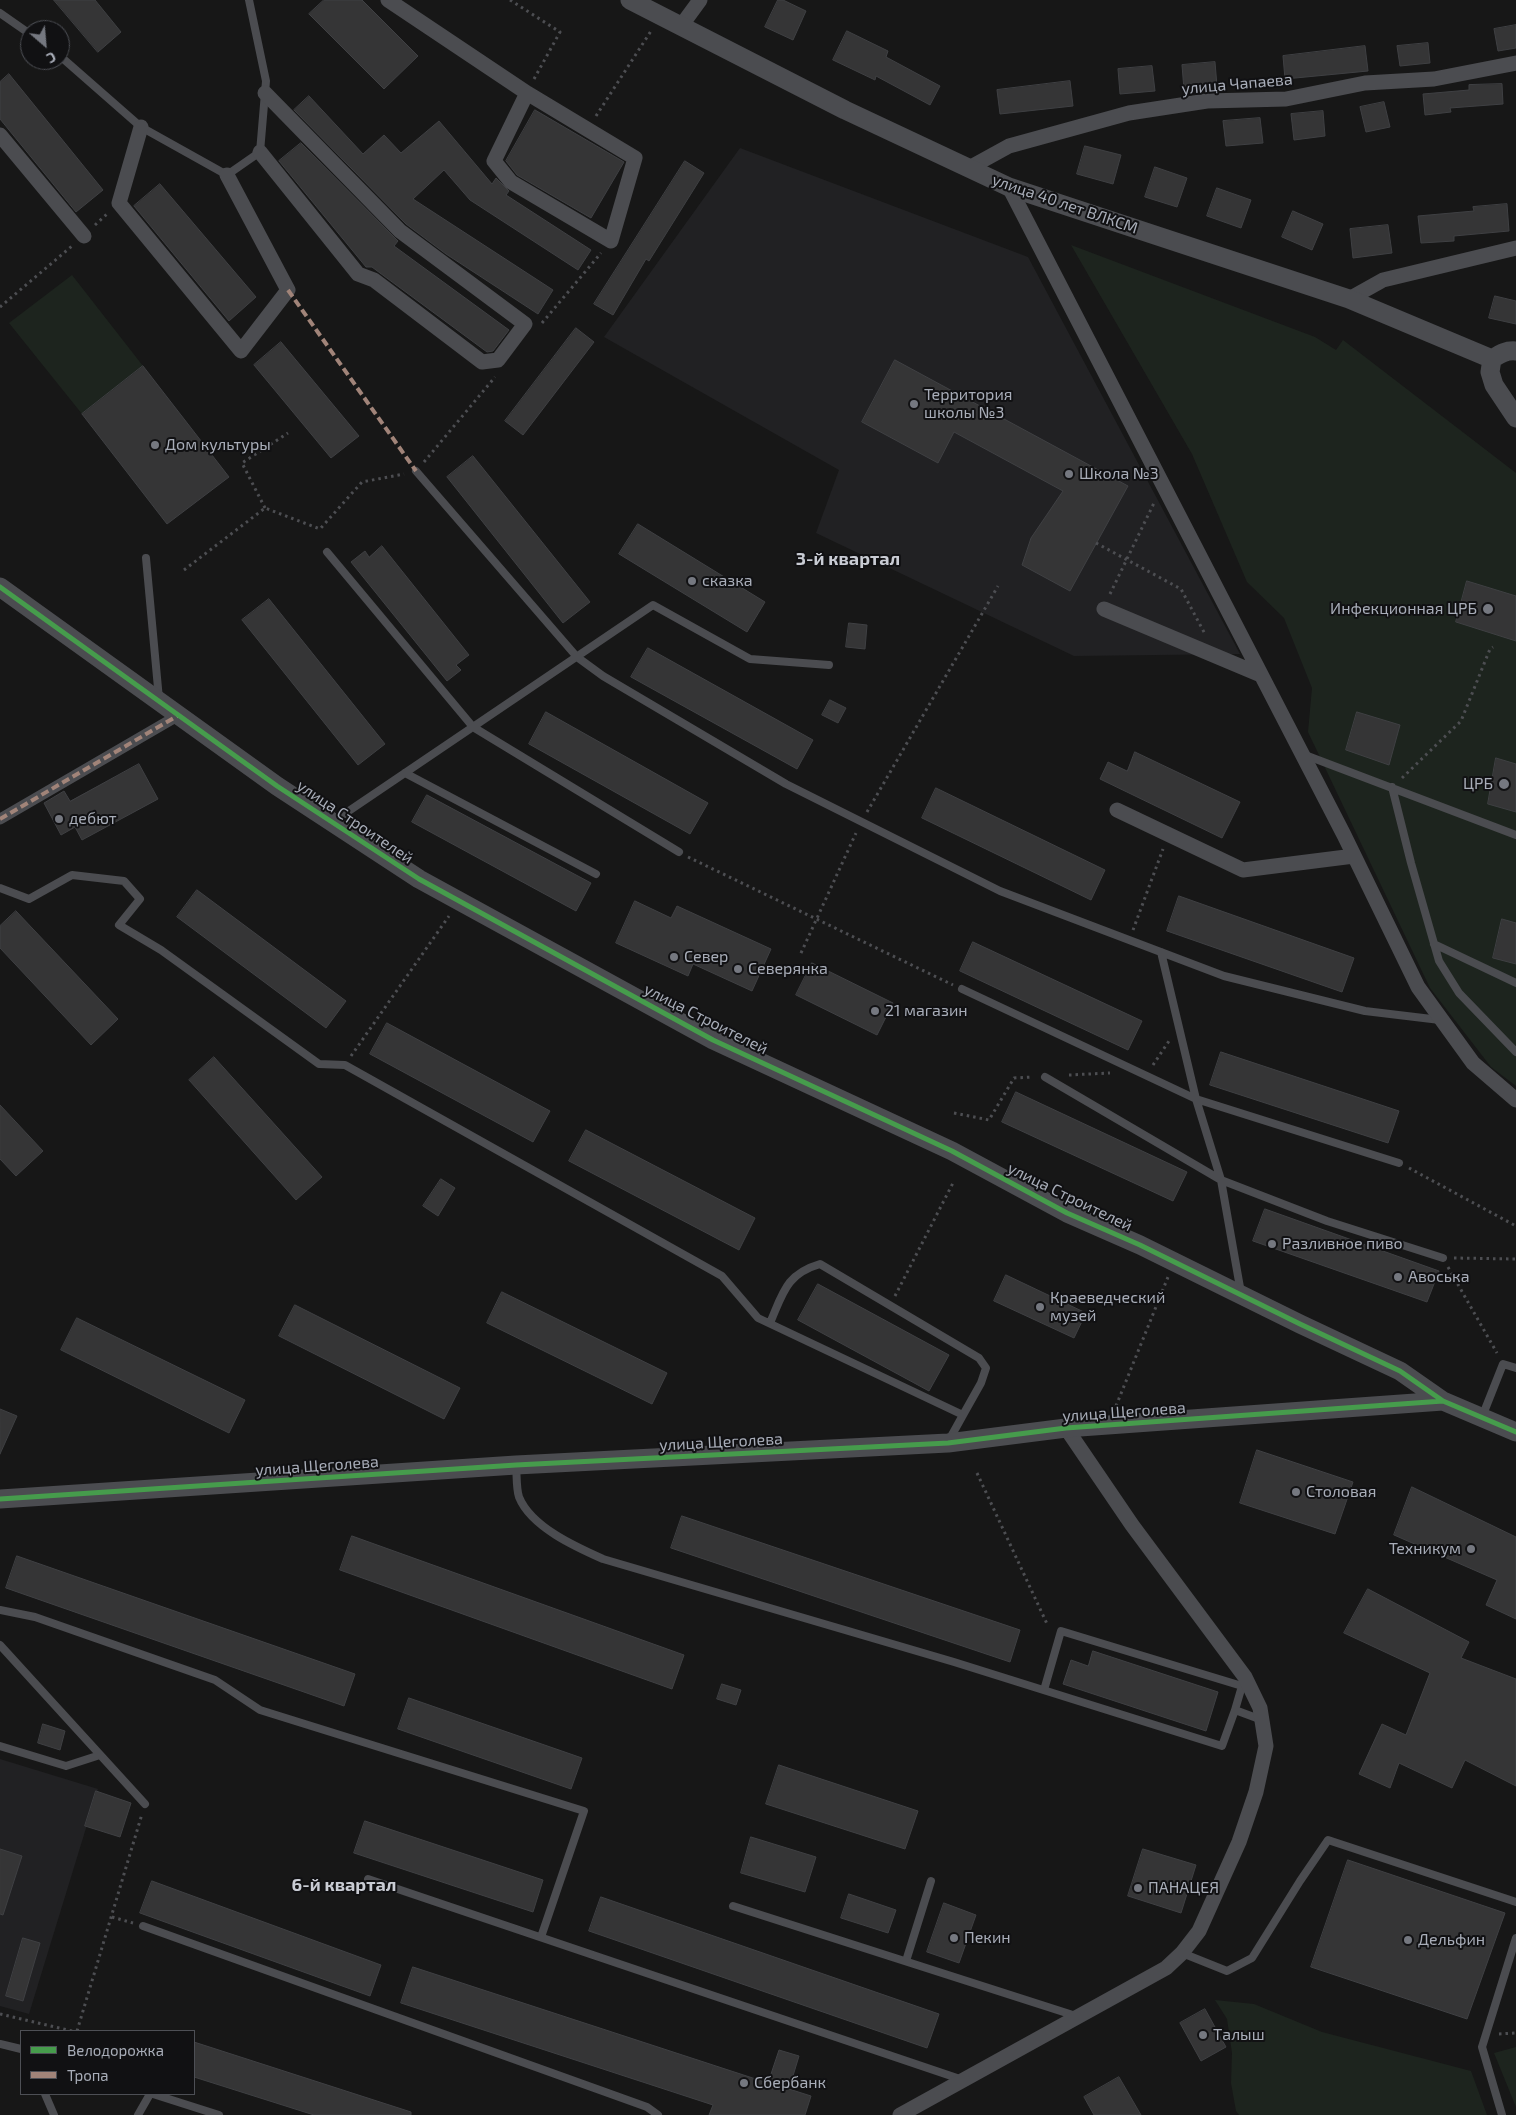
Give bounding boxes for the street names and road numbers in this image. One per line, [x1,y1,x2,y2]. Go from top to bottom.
street label: улица Чапаева [1181,70,1293,98]
street label: улица 40 лет ВЛКСМ [990,170,1140,238]
street label: улица Строителей [293,776,417,868]
street label: улица Строителей [641,979,771,1059]
street label: улица Строителей [1004,1158,1136,1236]
street label: улица Щеголева [1062,1398,1186,1426]
street label: улица Щеголева [659,1429,783,1455]
street label: улица Щеголева [255,1452,379,1480]

